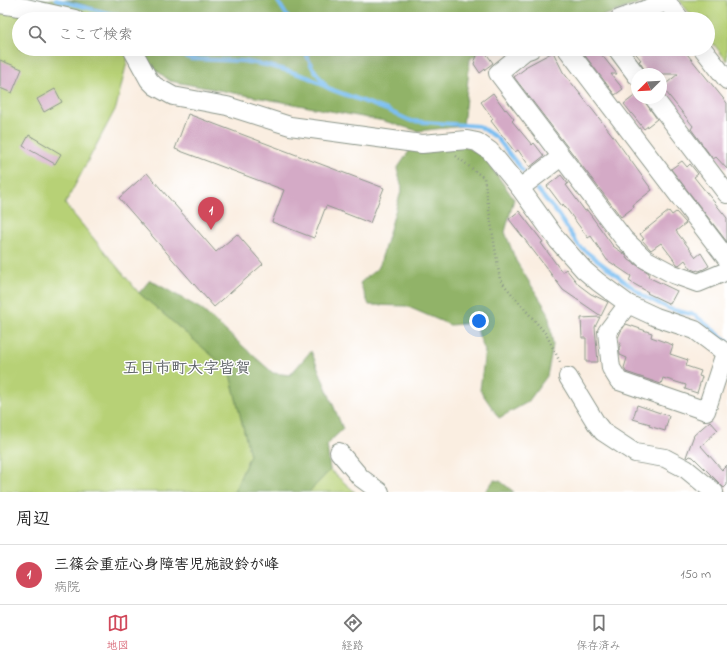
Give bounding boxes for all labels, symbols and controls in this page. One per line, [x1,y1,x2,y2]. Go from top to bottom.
search box [12,12,715,56]
icon: search [26,23,48,45]
text: ここで検索 [58,24,133,46]
north arrow [631,68,667,104]
pin: 1 [198,197,224,230]
your location [469,311,489,331]
district label: 五日市町大字皆賀 [123,357,251,381]
text: 周辺 [16,507,50,532]
text: 三篠会重症心身障害児施設鈴が峰 [54,554,279,576]
text: 1 [27,565,31,584]
text: 150 m [680,565,711,584]
text: 病院 [54,578,80,597]
tab: 地図 [107,612,129,654]
tab: 経路 [342,612,364,654]
tab: 保存済み [577,612,621,654]

